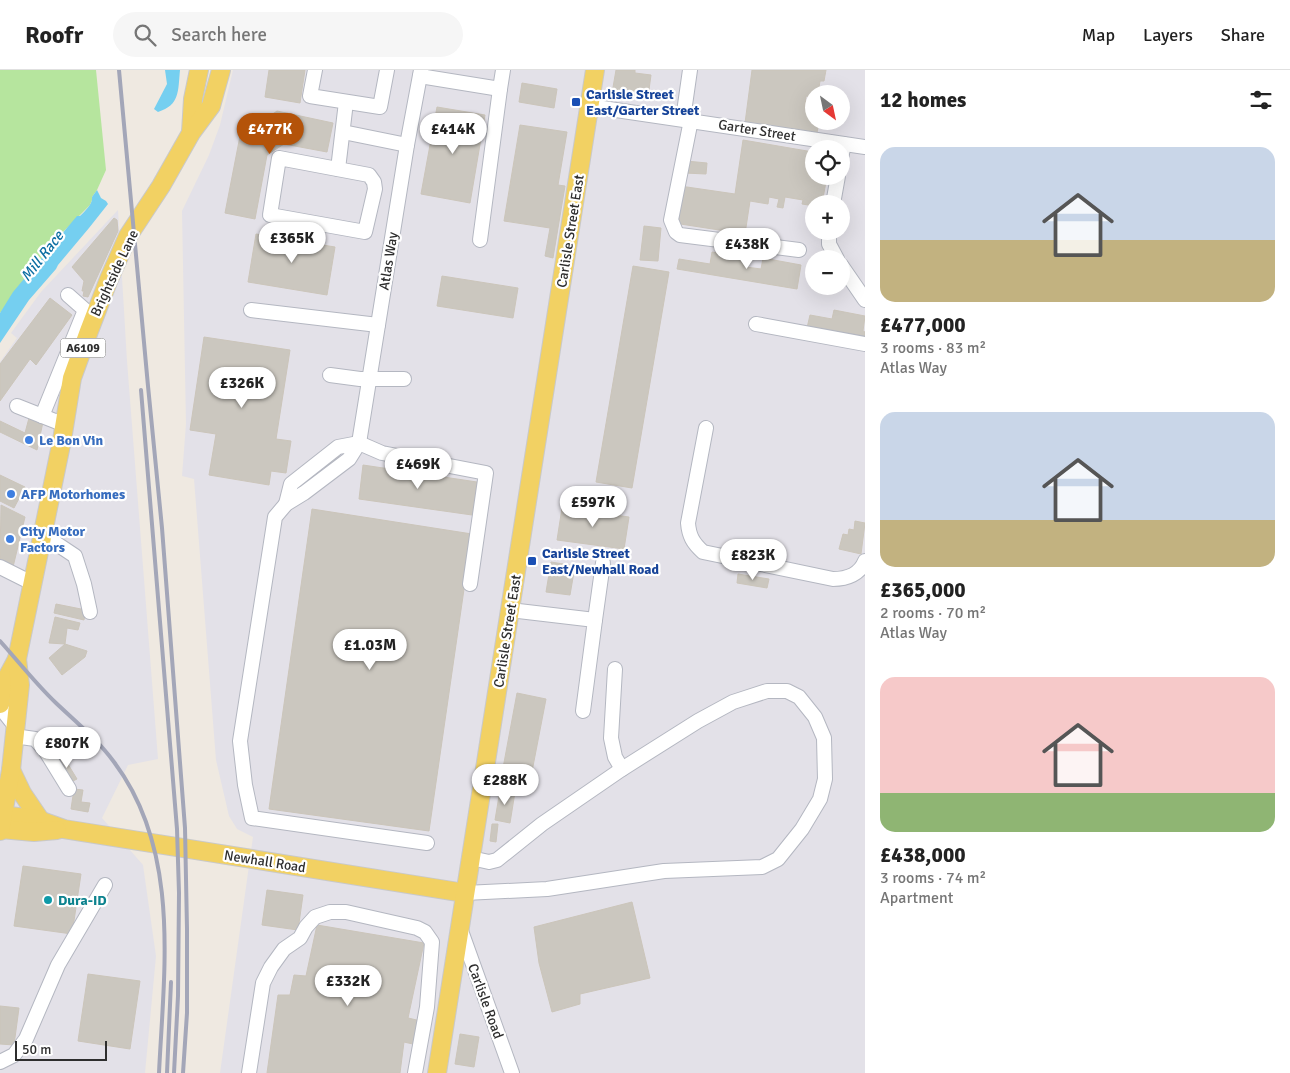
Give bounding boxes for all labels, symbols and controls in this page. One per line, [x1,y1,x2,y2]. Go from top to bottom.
search box [113,12,463,57]
text: Roofr [25,20,83,50]
icon: search [131,21,159,49]
text: Search here [171,23,267,47]
text: Map [1082,24,1115,46]
text: Layers [1143,24,1193,46]
text: Share [1221,24,1265,46]
north arrow [805,85,850,130]
map controls [805,85,850,295]
place label: Carlisle Street East/Garter Street [586,86,700,119]
icon: filters [1247,86,1275,114]
text: 12 homes [880,87,966,113]
marker: Carlisle Street East/Garter Street [570,96,582,108]
pin: £477K [235,112,305,155]
pin: £414K [418,112,488,155]
street label: Garter Street [717,116,797,145]
text: £477K [248,119,292,139]
text: £414K [431,119,475,139]
button: locate [805,140,850,185]
street label: Carlisle Street East [553,173,588,289]
icon: home [1033,180,1123,270]
button: + [805,195,850,240]
pin: £365K [257,222,327,264]
water label: Mill Race [17,226,68,285]
street label: Brightside Lane [87,227,142,319]
text: £365K [270,228,314,248]
pin: £438K [712,228,782,270]
street label: Atlas Way [376,230,402,291]
text: £438K [725,234,769,254]
button: − [805,250,850,295]
text: £477,000 [880,312,966,338]
road number: A6109 [61,338,106,358]
text: 3 rooms · 83 m² [880,338,986,358]
text: Atlas Way [880,358,947,378]
pin: £326K [207,366,277,409]
text: £326K [220,373,264,393]
place label: Le Bon Vin [39,432,104,449]
marker: Le Bon Vin [23,434,35,446]
icon: home [1033,445,1123,535]
pin: £469K [383,448,453,490]
text: £469K [396,454,440,474]
place label: AFP Motorhomes [21,486,125,503]
pin: £597K [558,486,628,528]
marker: AFP Motorhomes [5,488,17,500]
text: £597K [571,492,615,512]
place label: City Motor Factors [20,523,85,556]
marker: City Motor Factors [4,533,16,545]
pin: £823K [718,538,788,581]
place label: Carlisle Street East/Newhall Road [542,545,659,578]
text: £823K [731,545,775,565]
marker: Carlisle Street East/Newhall Road [526,555,538,567]
street label: Carlisle Street East [490,573,525,689]
text: £365,000 [880,577,966,603]
text: 2 rooms · 70 m² [880,603,986,623]
text: Atlas Way [880,623,947,643]
pin: £1.03M [329,628,411,671]
text: £1.03M [344,635,396,655]
icon: home [1033,710,1123,800]
pin: £807K [32,726,102,769]
text: £807K [45,733,89,753]
pin: £288K [470,764,540,806]
text: £288K [483,770,527,790]
text: £438,000 [880,842,966,868]
street label: Newhall Road [223,847,307,876]
text: 3 rooms · 74 m² [880,868,986,888]
text: Apartment [880,888,953,908]
place label: Dura-ID [58,892,107,909]
marker: Dura-ID [42,894,54,906]
street label: Carlisle Road [464,961,507,1041]
pin: £332K [313,964,383,1007]
text: £332K [326,971,370,991]
scale bar [15,1038,108,1061]
text: 50 m [22,1041,51,1058]

